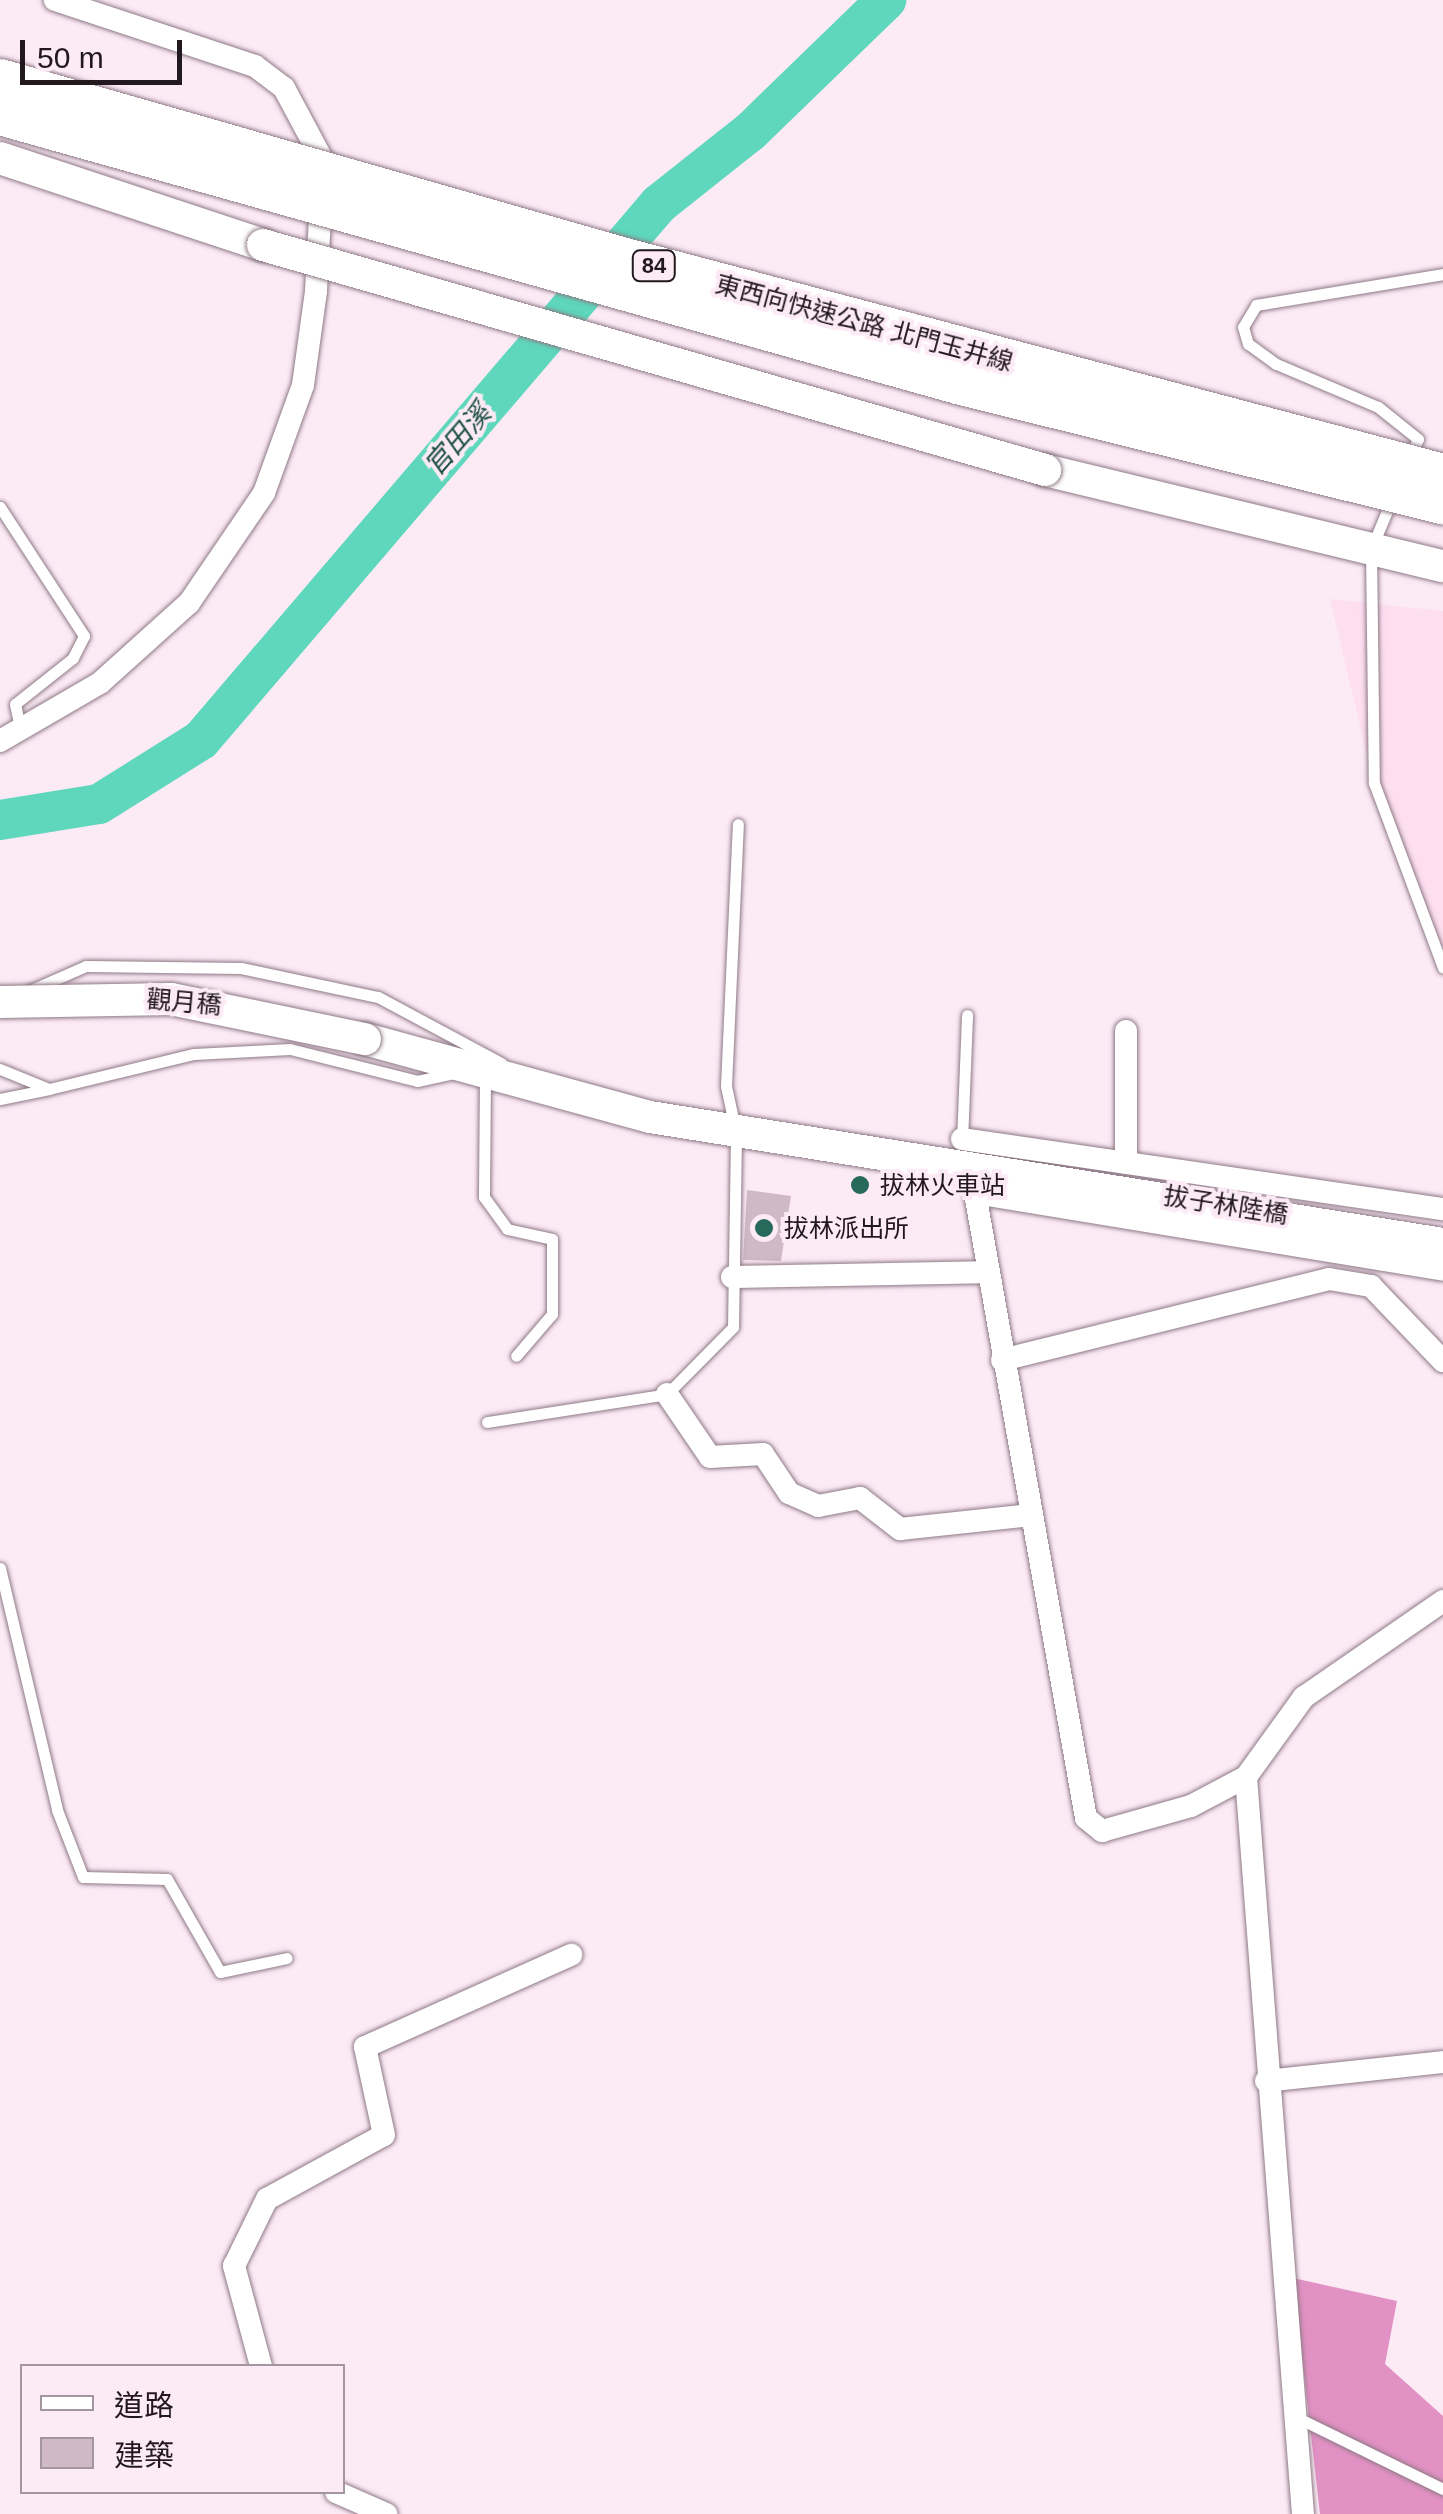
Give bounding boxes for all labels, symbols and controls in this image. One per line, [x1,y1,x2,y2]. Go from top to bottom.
scale bar [25,20,188,82]
text: 50 m [37,41,104,74]
road number: 84 [632,249,676,283]
street label: 東西向快速公路 北門玉井線 [712,269,1016,377]
water label: 官田溪 [418,397,498,483]
street label: 觀月穚 [145,984,223,1020]
place label: 拔林火車站 [880,1170,1005,1200]
marker: 拔林火車站 [849,1174,871,1196]
street label: 拔子林陸橋 [1162,1180,1290,1230]
place label: 拔林派出所 [784,1213,909,1243]
marker: 拔林派出所 [753,1217,775,1239]
legend [20,2364,345,2494]
text: 道路 [114,2389,174,2422]
text: 建築 [114,2439,174,2472]

